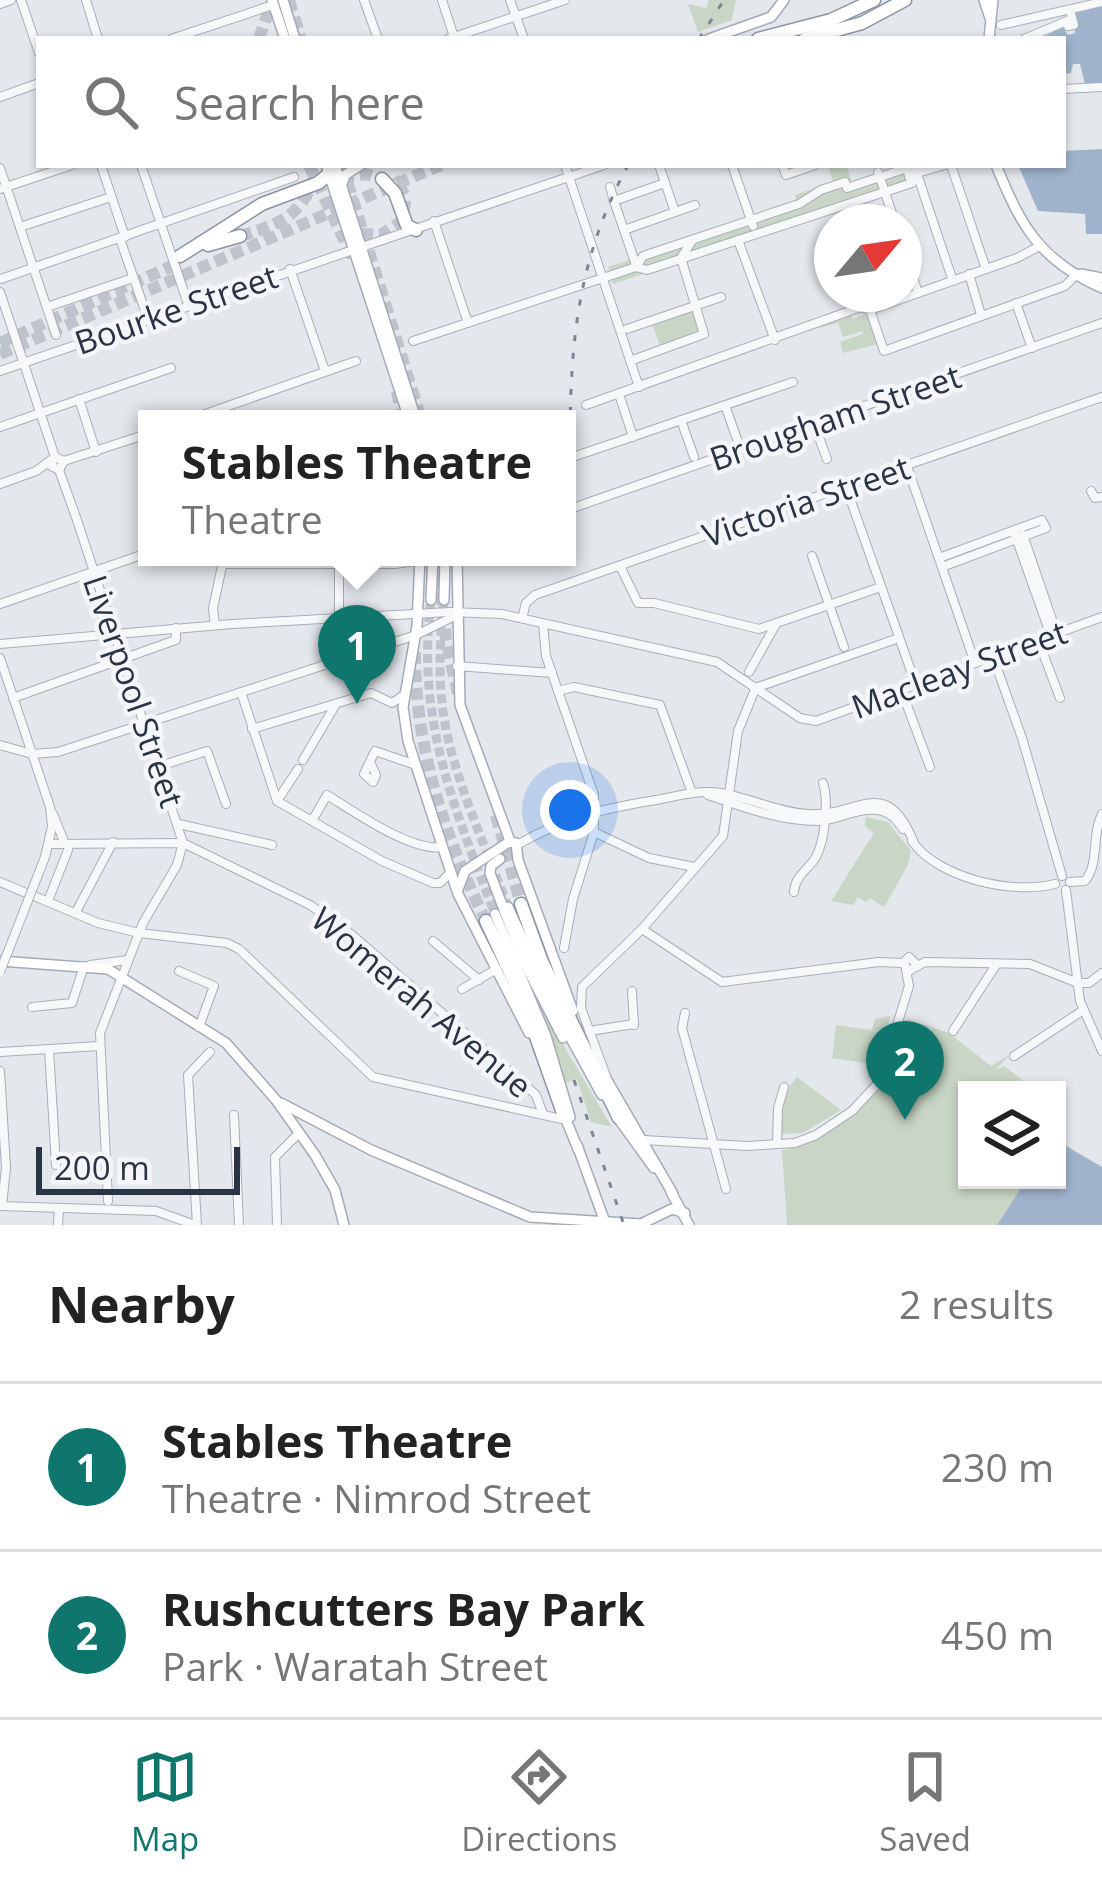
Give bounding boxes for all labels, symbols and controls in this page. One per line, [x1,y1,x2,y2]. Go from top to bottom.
search box [36,36,1066,168]
icon: search [78,69,144,135]
text: Search here [174,72,425,133]
north arrow [814,204,922,312]
street label: Bourke Street [69,253,283,365]
street label: Brougham Street [703,353,967,481]
popup [138,410,576,566]
text: Stables Theatre [182,431,532,492]
street label: Victoria Street [696,445,916,557]
text: Theatre [182,492,323,545]
street label: Liverpool Street [73,569,195,813]
pin: 1 [318,605,396,704]
street label: Macleay Street [845,609,1073,729]
your location [540,780,600,840]
street label: Womerah Avenue [302,896,542,1108]
pin: 2 [866,1021,944,1120]
map controls [958,1081,1066,1189]
button: layers [958,1081,1066,1189]
scale bar [36,1141,240,1194]
text: 200 m [54,1145,150,1190]
text: Nearby [48,1268,235,1338]
text: 2 results [899,1277,1054,1330]
text: Stables Theatre [162,1410,512,1471]
text: 1 [76,1440,98,1493]
text: 230 m [941,1440,1054,1493]
text: Theatre · Nimrod Street [162,1471,591,1524]
text: Rushcutters Bay Park [162,1578,645,1639]
text: 2 [76,1608,98,1661]
text: 450 m [941,1608,1054,1661]
text: Park · Waratah Street [162,1639,548,1692]
tab: Map [131,1744,199,1861]
tab: Directions [461,1744,617,1861]
tab: Saved [879,1744,971,1861]

